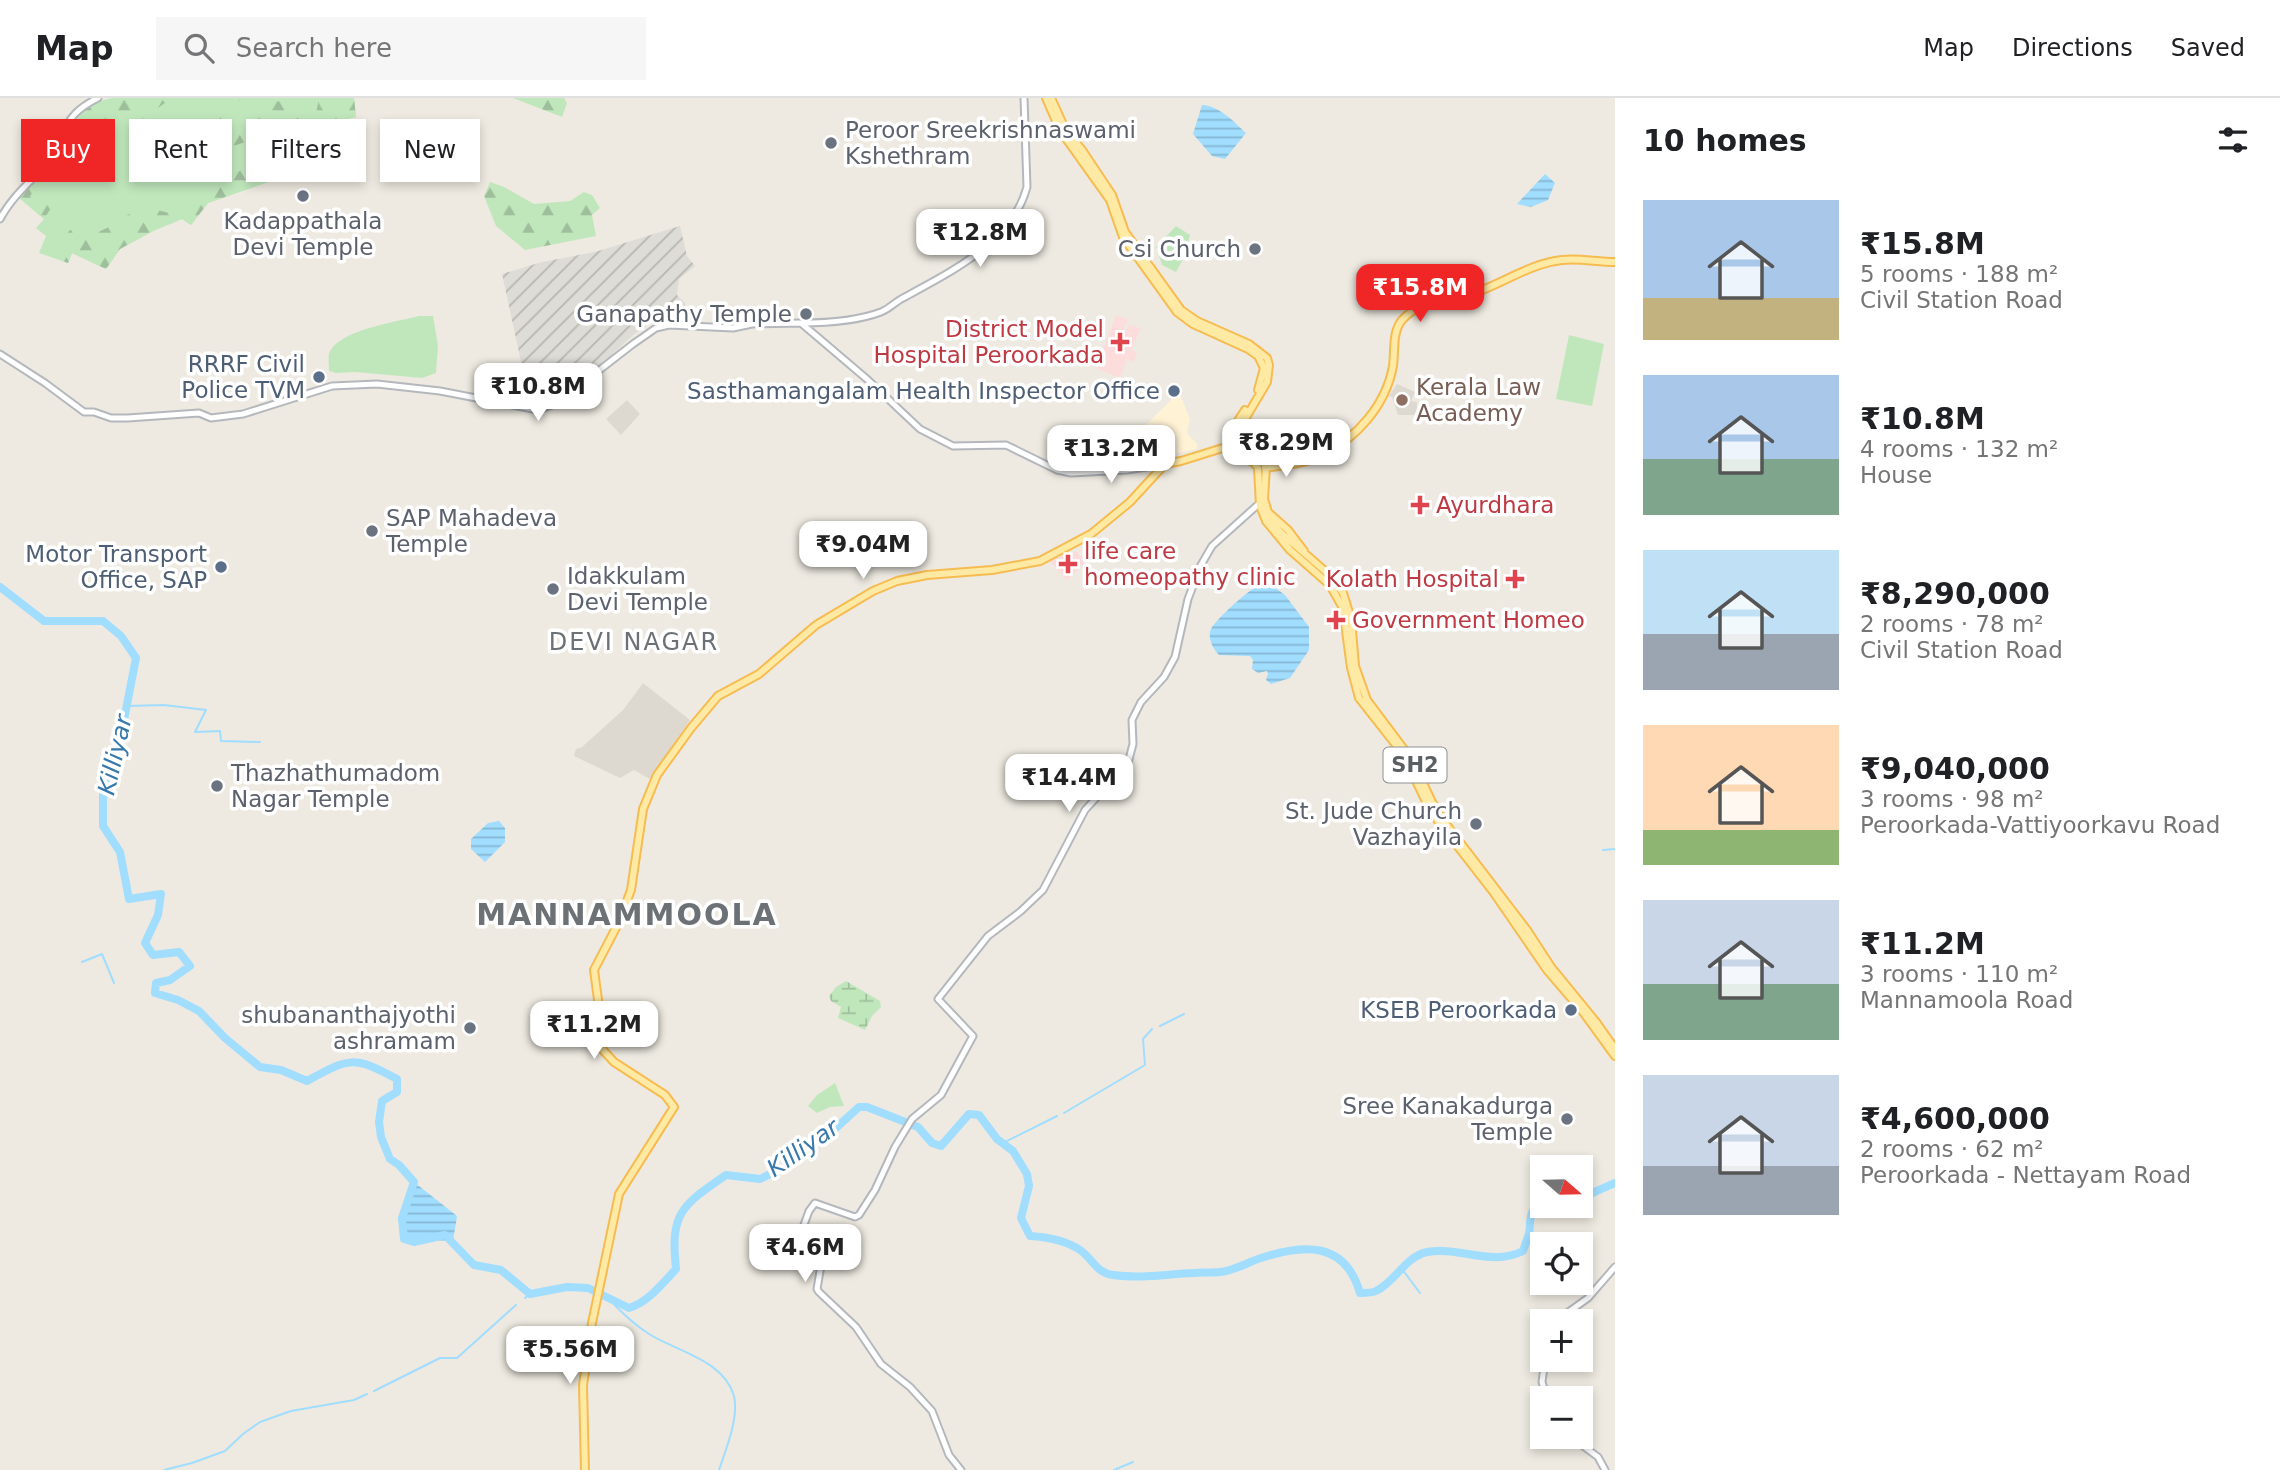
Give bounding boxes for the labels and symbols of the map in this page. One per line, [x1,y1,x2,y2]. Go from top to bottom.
place label: Peroor Sreekrishnaswami Kshethram [845,117,1136,169]
marker: Peroor Sreekrishnaswami Kshethram [823,135,839,151]
marker: Kadappathala Devi Temple [295,188,311,204]
place label: Kadappathala Devi Temple [224,208,382,260]
pin: ₹12.8M [923,209,1037,269]
place label: Csi Church [1118,236,1241,262]
marker: Csi Church [1247,241,1263,257]
pin: ₹15.8M [1363,264,1477,324]
place label: Ganapathy Temple [576,301,792,327]
marker: Ganapathy Temple [798,306,814,322]
place label: District Model Hospital Peroorkada [873,316,1104,368]
marker: District Model Hospital Peroorkada [1110,332,1130,352]
place label: RRRF Civil Police TVM [181,351,305,403]
pin: ₹10.8M [481,364,595,423]
marker: RRRF Civil Police TVM [311,369,327,385]
place label: Kerala Law Academy [1416,374,1541,426]
place label: Sasthamangalam Health Inspector Office [687,378,1160,404]
marker: Sasthamangalam Health Inspector Office [1166,383,1182,399]
marker: Kerala Law Academy [1394,392,1410,408]
pin: ₹8.29M [1229,420,1343,479]
pin: ₹13.2M [1054,426,1168,485]
place label: Ayurdhara [1436,492,1554,518]
marker: Ayurdhara [1410,495,1430,515]
place label: SAP Mahadeva Temple [385,505,557,557]
pin: ₹9.04M [806,522,920,581]
marker: SAP Mahadeva Temple [364,523,380,539]
place label: life care homeopathy clinic [1084,538,1296,590]
place label: Motor Transport Office, SAP [25,541,207,593]
marker: life care homeopathy clinic [1058,554,1078,574]
marker: Motor Transport Office, SAP [213,559,229,575]
place label: Idakkulam Devi Temple [567,563,708,615]
place label: Kolath Hospital [1326,566,1499,592]
marker: Kolath Hospital [1505,569,1525,589]
marker: Idakkulam Devi Temple [545,581,561,597]
place label: Government Homeo [1352,607,1585,633]
marker: Government Homeo [1326,610,1346,630]
district label: DEVI NAGAR [549,628,719,656]
water label: Killiyar [92,710,138,798]
road number: SH2 [1384,748,1446,782]
pin: ₹14.4M [1012,754,1126,814]
place label: Thazhathumadom Nagar Temple [230,760,440,812]
marker: Thazhathumadom Nagar Temple [209,778,225,794]
place label: St. Jude Church Vazhayila [1285,798,1462,850]
marker: St. Jude Church Vazhayila [1468,816,1484,832]
district label: MANNAMMOOLA [476,897,778,932]
place label: KSEB Peroorkada [1360,997,1557,1023]
place label: shubananthajyothi ashramam [241,1002,456,1054]
pin: ₹11.2M [537,1002,651,1061]
marker: KSEB Peroorkada [1563,1002,1579,1018]
marker: shubananthajyothi ashramam [462,1020,478,1036]
place label: Sree Kanakadurga Temple [1342,1093,1553,1145]
marker: Sree Kanakadurga Temple [1559,1111,1575,1127]
water label: Killiyar [762,1112,846,1183]
north arrow [1530,1155,1592,1218]
pin: ₹4.6M [756,1224,854,1284]
pin: ₹5.56M [513,1326,627,1386]

